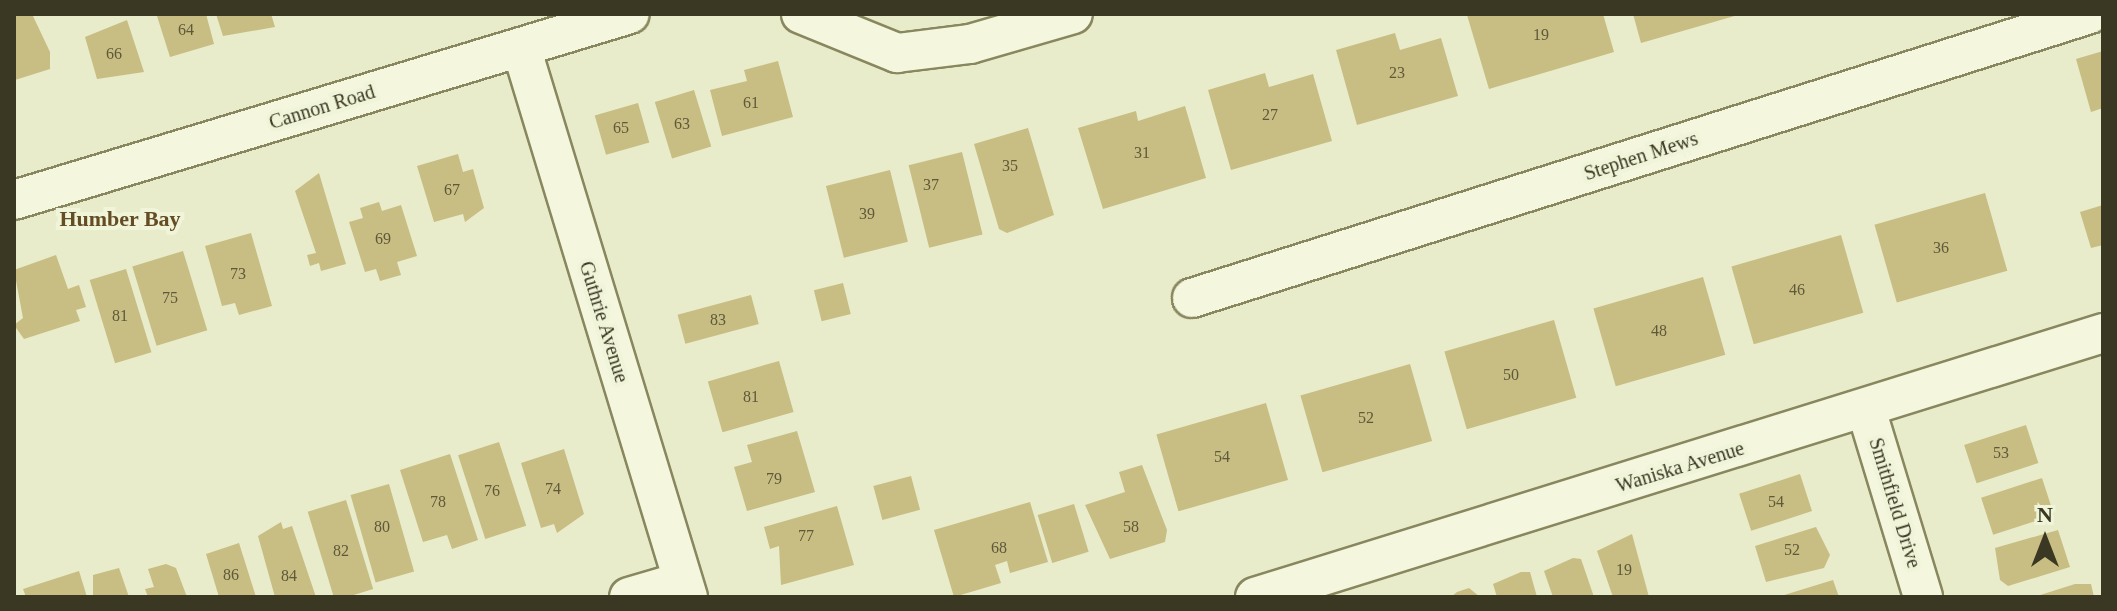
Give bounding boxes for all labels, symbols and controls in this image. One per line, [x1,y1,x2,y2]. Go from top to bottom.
house number: 64 [178,20,194,40]
house number: 19 [1533,25,1549,45]
house number: 66 [106,44,122,64]
house number: 23 [1389,63,1405,83]
street label: Cannon Road [266,80,378,134]
house number: 61 [743,93,759,113]
house number: 27 [1262,105,1278,125]
house number: 63 [674,114,690,134]
house number: 65 [613,118,629,138]
street label: Stephen Mews [1581,126,1701,186]
house number: 31 [1134,143,1150,163]
house number: 35 [1002,156,1018,176]
house number: 37 [923,175,939,195]
house number: 67 [444,180,460,200]
house number: 39 [859,204,875,224]
district label: Humber Bay [59,206,181,232]
house number: 69 [375,229,391,249]
house number: 36 [1933,238,1949,258]
street label: Guthrie Avenue [574,258,634,386]
house number: 73 [230,264,246,284]
house number: 46 [1789,280,1805,300]
house number: 75 [162,288,178,308]
house number: 81 [112,306,128,326]
house number: 83 [710,310,726,330]
house number: 48 [1651,321,1667,341]
house number: 50 [1503,365,1519,385]
house number: 81 [743,387,759,407]
house number: 52 [1358,408,1374,428]
street label: Smithfield Drive [1864,435,1926,571]
street label: Waniska Avenue [1612,436,1748,498]
house number: 53 [1993,443,2009,463]
house number: 54 [1214,447,1230,467]
house number: 79 [766,469,782,489]
house number: 74 [545,479,561,499]
house number: 76 [484,481,500,501]
house number: 78 [430,492,446,512]
house number: 54 [1768,492,1784,512]
north arrow [2005,499,2085,579]
text: N [2037,502,2053,527]
house number: 80 [374,517,390,537]
house number: 58 [1123,517,1139,537]
house number: 77 [798,526,814,546]
house number: 68 [991,538,1007,558]
house number: 52 [1784,540,1800,560]
house number: 82 [333,541,349,561]
house number: 19 [1616,560,1632,580]
house number: 86 [223,565,239,585]
house number: 84 [281,566,297,586]

